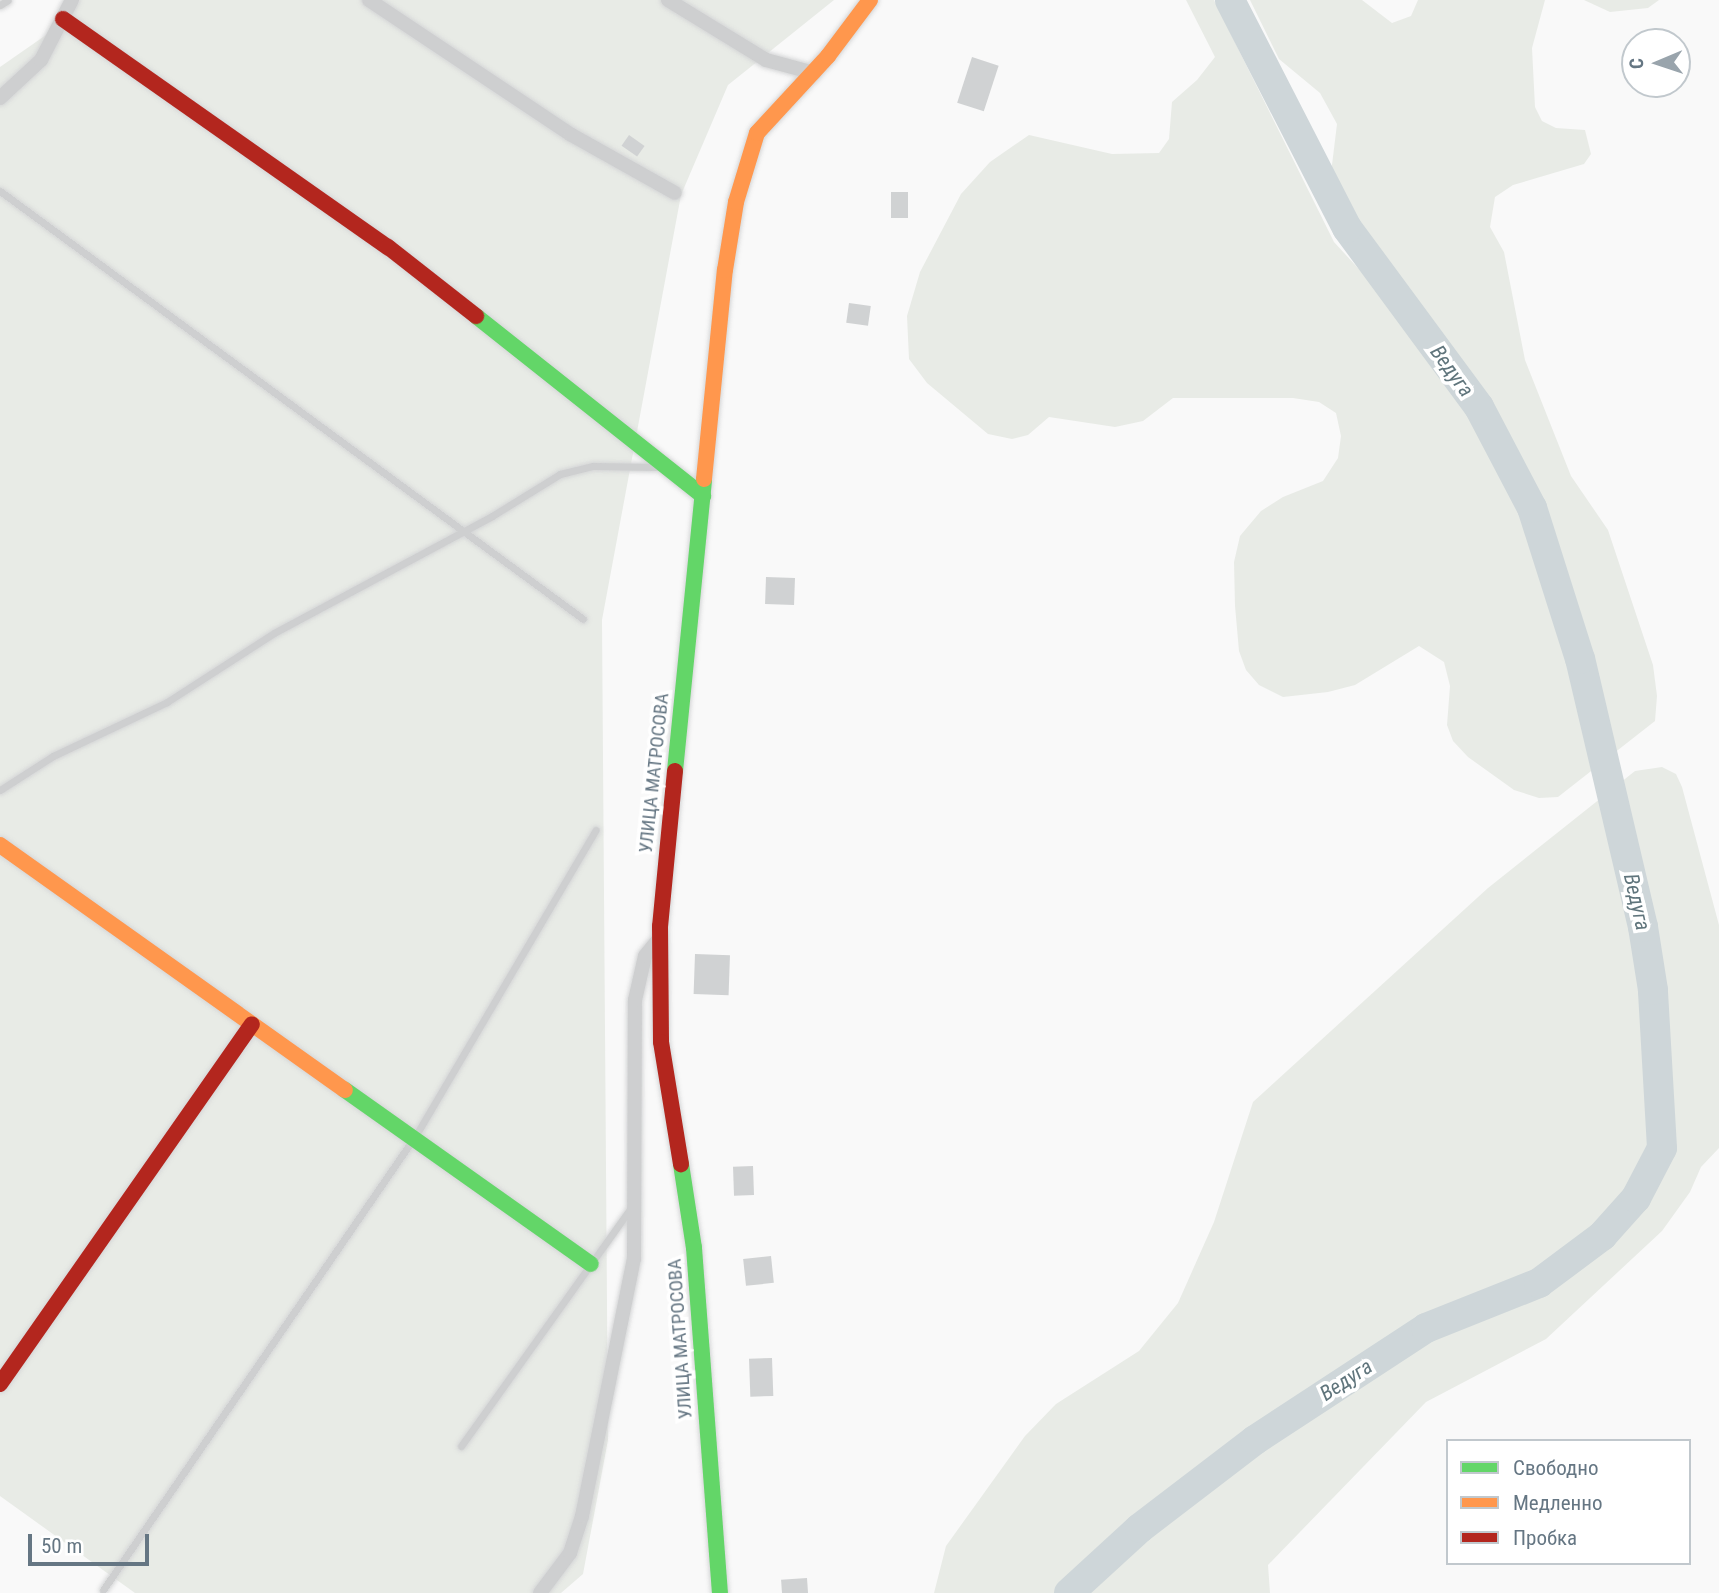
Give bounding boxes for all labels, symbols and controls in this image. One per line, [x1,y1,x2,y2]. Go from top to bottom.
north arrow [1621,28,1691,98]
text: С [1625,58,1648,70]
water label: Ведуга [1425,340,1479,402]
street label: УЛИЦА МАТРОСОВА [634,692,674,854]
water label: Ведуга [1618,871,1656,933]
street label: УЛИЦА МАТРОСОВА [663,1258,697,1420]
water label: Ведуга [1315,1354,1377,1406]
legend [1446,1439,1691,1565]
text: Свободно [1513,1456,1599,1480]
text: Медленно [1513,1491,1602,1515]
scale bar [32,1520,152,1564]
text: Пробка [1513,1526,1577,1550]
text: 50 m [41,1534,82,1558]

